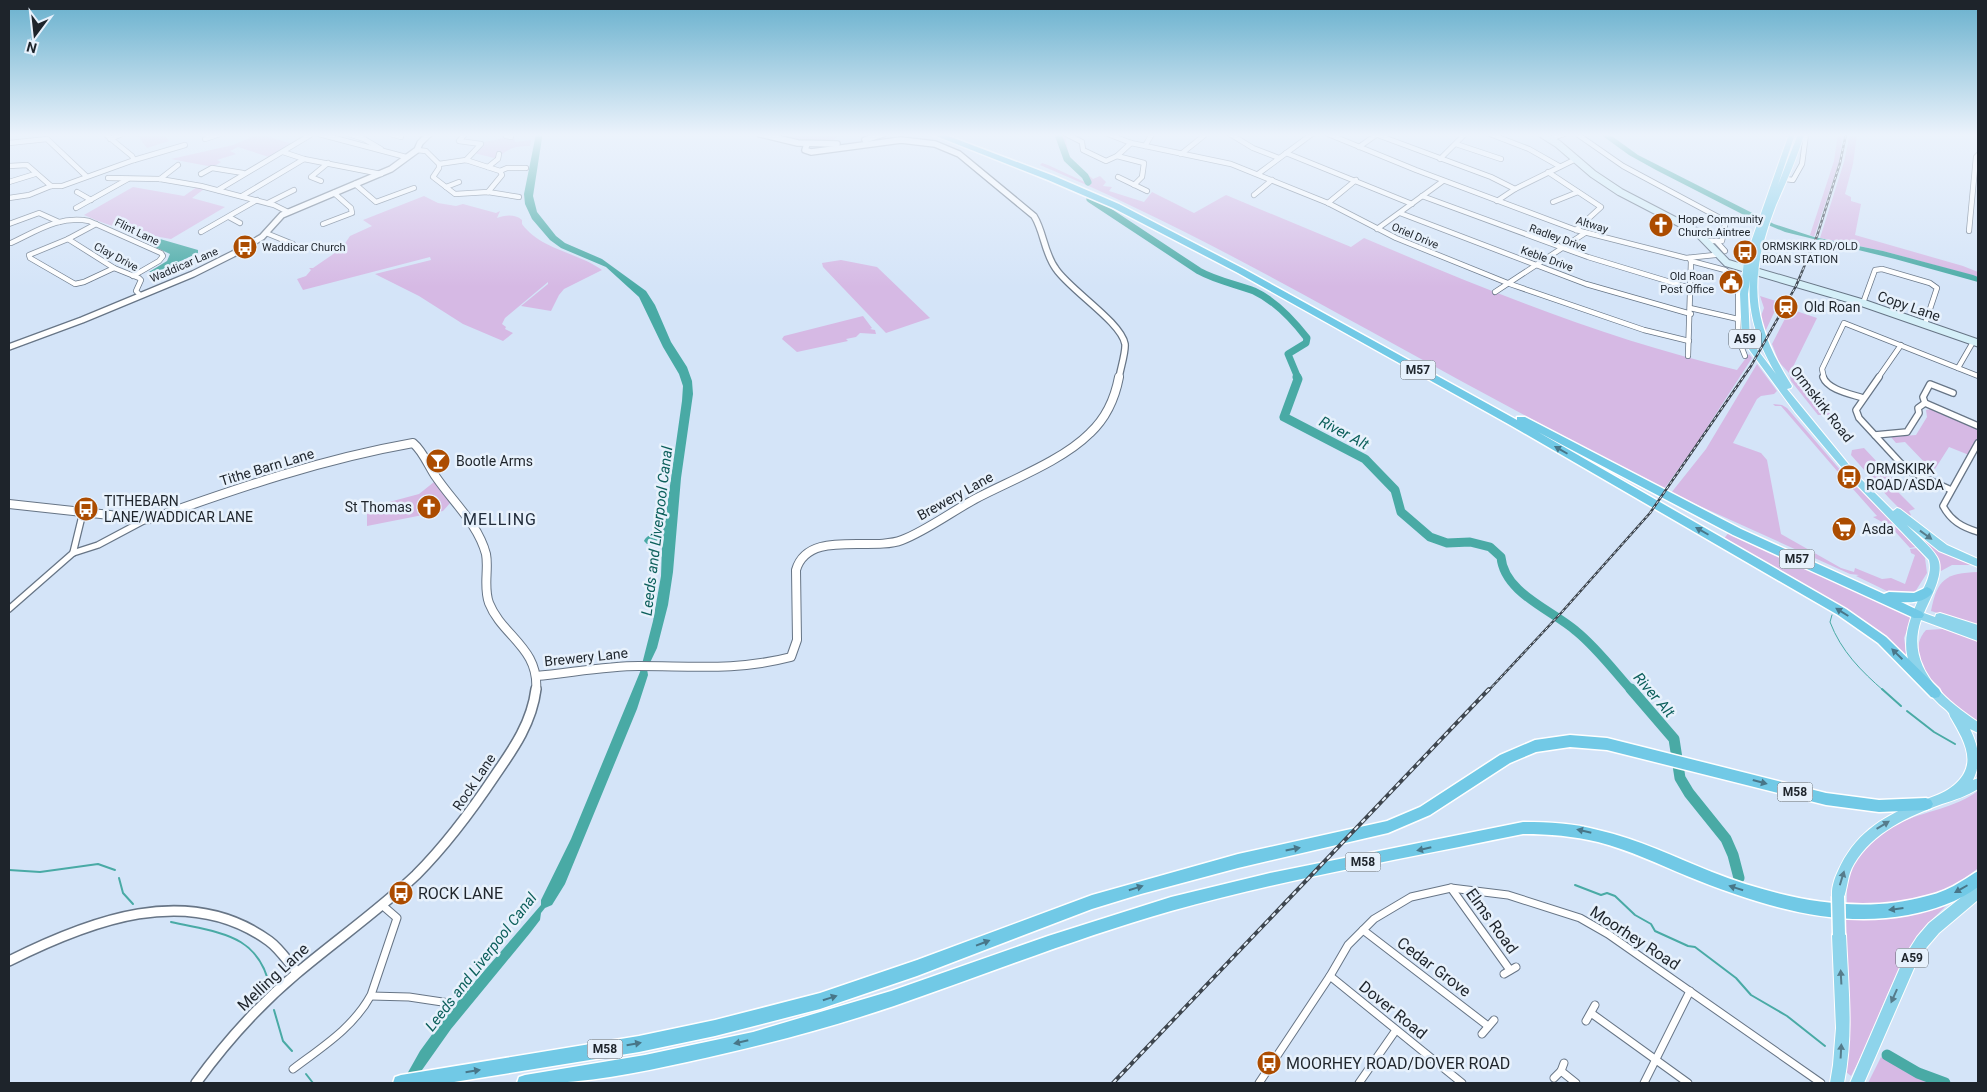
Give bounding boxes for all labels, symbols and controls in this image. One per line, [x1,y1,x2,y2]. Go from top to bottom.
north arrow [10,10,60,60]
text: N [25,39,38,57]
church icon: Hope Community Church Aintree [1648,212,1674,238]
place label: Hope Community Church Aintree [1678,213,1764,239]
street label: Altway [1574,214,1610,236]
street label: Flint Lane [113,216,161,248]
street label: Oriel Drive [1389,220,1441,252]
street label: Radley Drive [1528,222,1589,254]
bus stop icon: Waddicar Church [232,234,258,260]
bus stop icon: ORMSKIRK RD/OLD ROAN STATION [1732,239,1758,265]
street label: Clay Drive [92,240,141,274]
place label: ORMSKIRK RD/OLD ROAN STATION [1762,240,1858,266]
place label: Waddicar Church [262,241,346,254]
street label: Keble Drive [1519,244,1575,275]
street label: Waddicar Lane [148,245,220,285]
public building icon: Old Roan Post Office [1718,269,1744,295]
place label: Old Roan Post Office [1660,270,1714,296]
street label: Copy Lane [1876,288,1942,324]
station icon: Old Roan [1773,294,1799,320]
place label: Old Roan [1804,299,1860,315]
road number: A59 [1729,329,1761,348]
road number: M57 [1400,360,1436,380]
street label: Ormskirk Road [1787,363,1857,445]
water label: River Alt [1316,412,1372,454]
street label: Tithe Barn Lane [218,445,316,489]
water label: Leeds and Liverpool Canal [638,445,676,617]
one-way arrow [1553,446,1568,454]
bar icon: Bootle Arms [425,448,451,474]
place label: Bootle Arms [456,453,533,469]
place label: ORMSKIRK ROAD/ASDA [1866,461,1944,493]
bus stop icon: ORMSKIRK ROAD/ASDA [1836,464,1862,490]
street label: Brewery Lane [914,469,996,523]
place label: TITHEBARN LANE/WADDICAR LANE [104,493,253,525]
church icon: St Thomas [416,494,442,520]
bus stop icon: TITHEBARN LANE/WADDICAR LANE [73,496,99,522]
place label: St Thomas [345,499,412,515]
district label: MELLING [463,510,537,529]
supermarket icon: Asda [1831,516,1857,542]
place label: Asda [1862,521,1894,537]
one-way arrow [1695,527,1708,536]
one-way arrow [1919,530,1932,541]
road number: M57 [1780,550,1814,568]
one-way arrow [1836,608,1849,617]
street label: Brewery Lane [543,645,629,669]
one-way arrow [1891,648,1903,660]
water label: River Alt [1630,669,1679,721]
street label: Rock Lane [449,751,499,813]
one-way arrow [1752,779,1767,787]
road number: M58 [1778,782,1812,802]
one-way arrow [1876,821,1889,830]
one-way arrow [1576,827,1592,835]
one-way arrow [1286,844,1302,852]
one-way arrow [1417,845,1432,853]
road number: M58 [1346,852,1380,872]
one-way arrow [1838,870,1846,885]
bus stop icon: ROCK LANE [388,880,414,906]
one-way arrow [1729,883,1744,891]
place label: ROCK LANE [418,884,503,903]
one-way arrow [1129,884,1144,892]
street label: Elms Road [1462,885,1522,957]
one-way arrow [1955,885,1968,894]
water label: Leeds and Liverpool Canal [421,889,541,1035]
street label: Moorhey Road [1587,902,1683,974]
one-way arrow [1888,905,1904,913]
street label: Cedar Grove [1393,933,1475,1001]
street label: Melling Lane [233,939,313,1015]
one-way arrow [976,939,991,947]
road number: A59 [1896,948,1928,968]
one-way arrow [1836,969,1844,985]
street label: Dover Road [1355,977,1431,1043]
one-way arrow [1890,989,1898,1003]
one-way arrow [823,993,838,1001]
one-way arrow [734,1038,749,1046]
road number: M58 [588,1040,622,1058]
one-way arrow [626,1040,642,1048]
one-way arrow [1838,1043,1846,1059]
bus stop icon: MOORHEY ROAD/DOVER ROAD [1256,1050,1282,1076]
place label: MOORHEY ROAD/DOVER ROAD [1286,1054,1510,1073]
one-way arrow [466,1066,482,1074]

